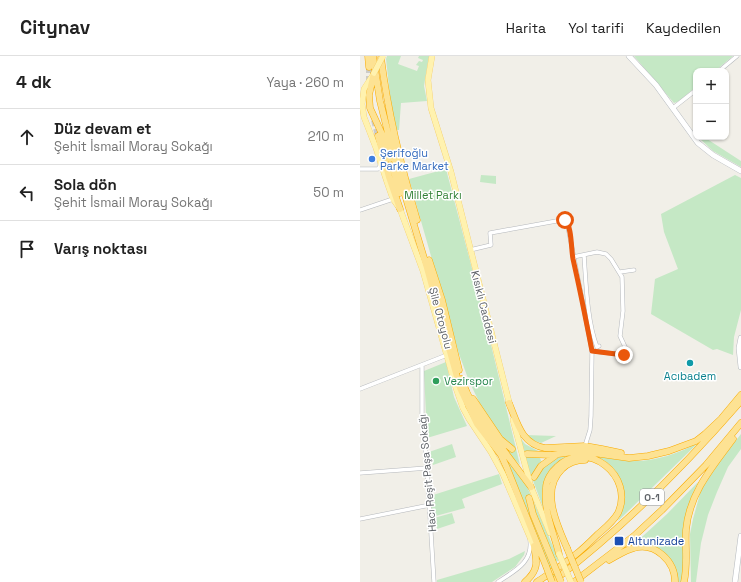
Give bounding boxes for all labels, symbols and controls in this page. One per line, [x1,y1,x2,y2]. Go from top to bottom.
text: Citynav [20,15,90,40]
text: Harita [506,19,546,37]
text: Yol tarifi [568,19,624,37]
text: Kaydedilen [646,19,721,37]
map controls [693,68,729,140]
button: + [693,68,729,104]
text: 4 dk [16,71,52,93]
text: Yaya · 260 m [267,74,344,91]
button: − [693,104,729,140]
text: Düz devam et [54,119,151,138]
icon: ahead [16,126,38,148]
text: 210 m [308,128,344,145]
text: Şehit İsmail Moray Sokağı [54,138,213,155]
place label: Şerifoğlu Parke Market [380,146,449,173]
marker: Şerifoğlu Parke Market [367,154,377,164]
text: Sola dön [54,175,117,194]
icon: left [16,182,38,204]
text: 50 m [313,184,344,201]
park label: Millet Parkı [404,188,462,202]
text: Şehit İsmail Moray Sokağı [54,194,213,211]
route start [556,211,574,229]
icon: arrive [16,238,38,260]
text: Varış noktası [54,239,147,258]
street label: Kısıklı Caddesi [468,269,500,345]
street label: Şile Otoyolu [426,286,456,350]
route end [615,346,633,364]
marker: Acıbadem [685,358,695,368]
place label: Acıbadem [664,369,716,383]
place label: Vezirspor [444,374,493,388]
marker: Vezirspor [431,376,441,386]
street label: Hacı Reşit Paşa Sokağı [415,413,439,533]
road number: O-1 [640,489,664,505]
place label: Altunizade [628,534,684,548]
marker: Altunizade [613,535,625,547]

